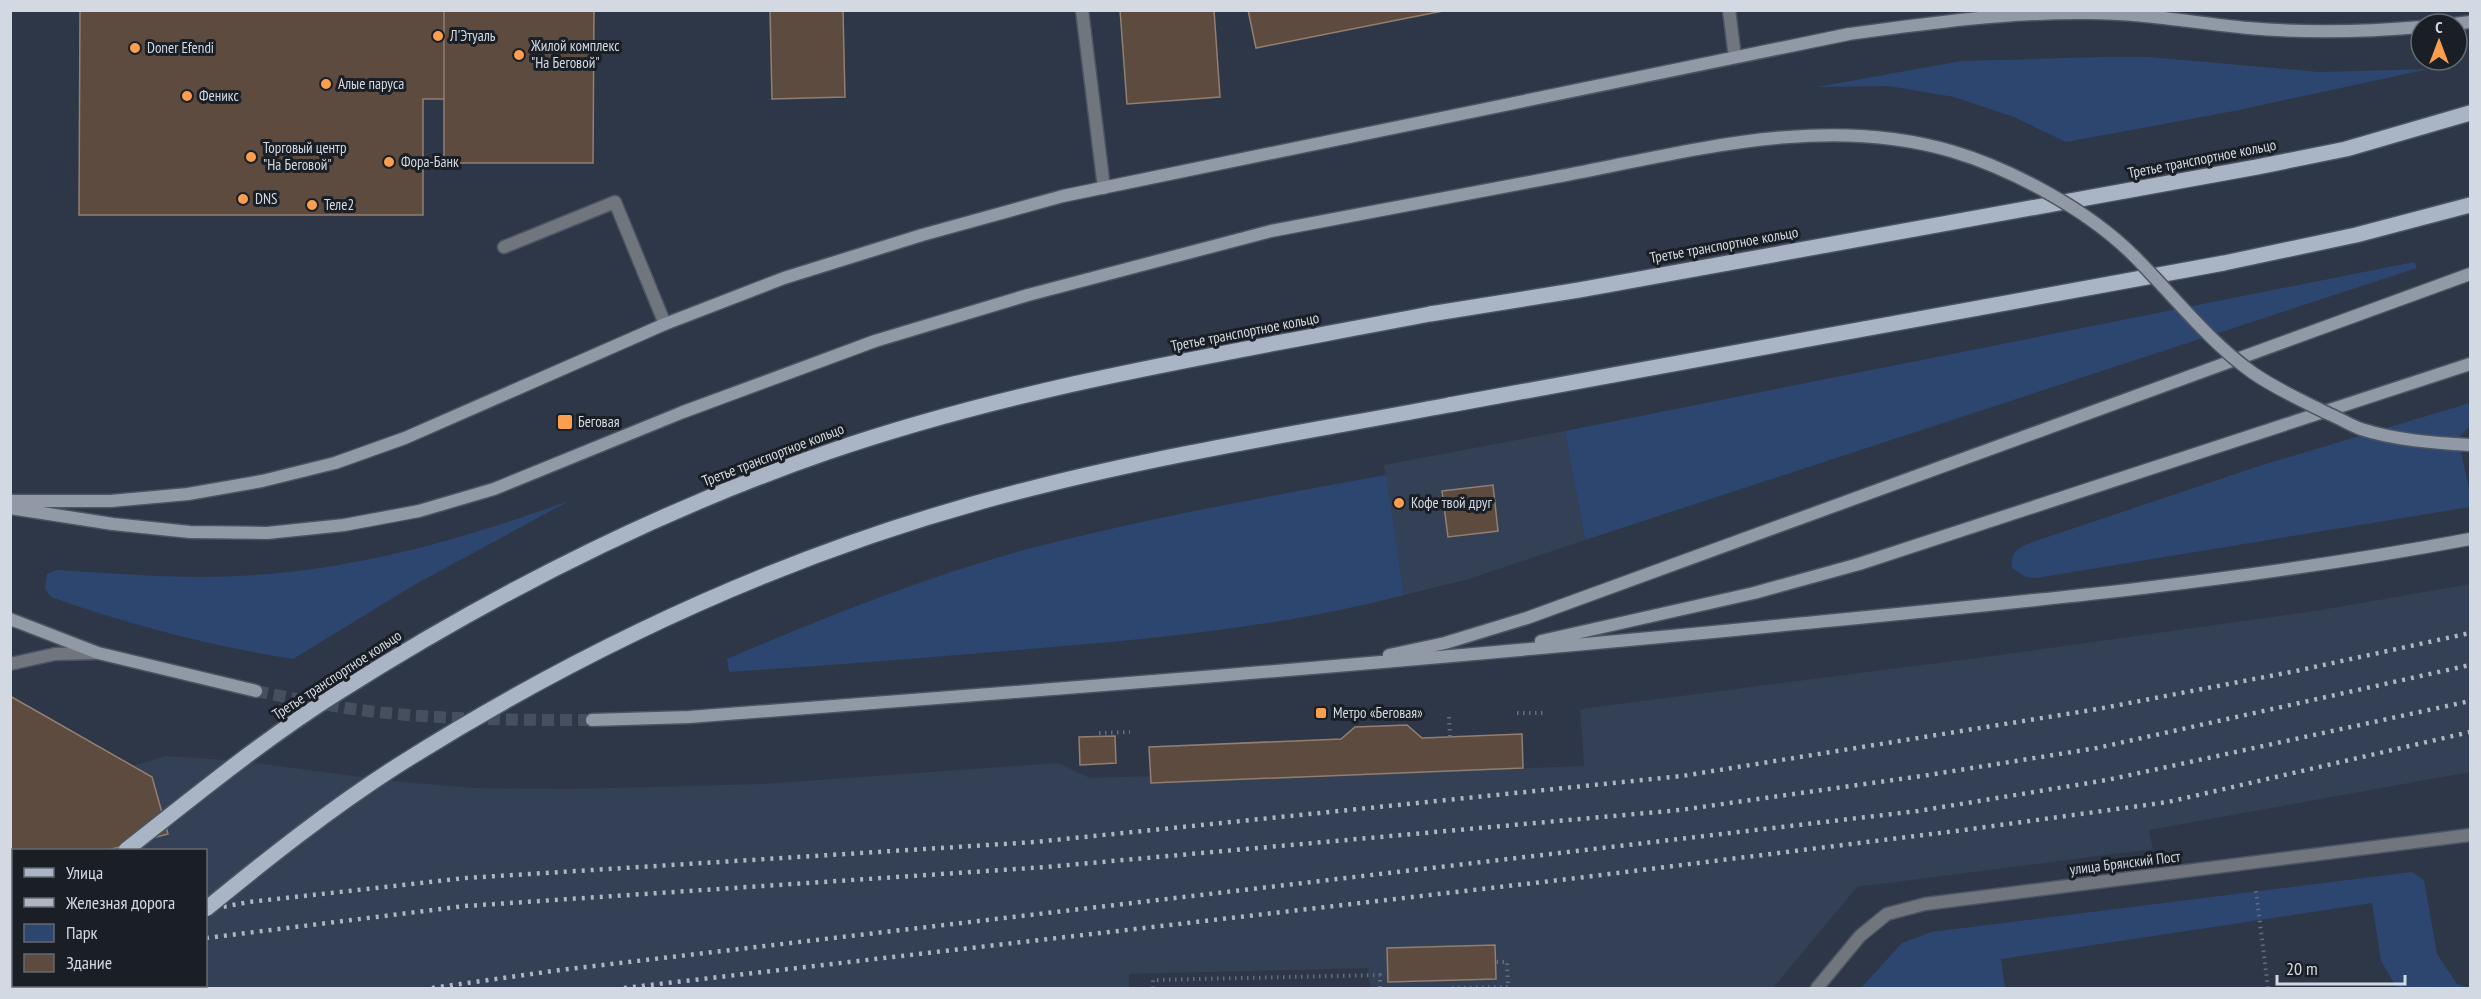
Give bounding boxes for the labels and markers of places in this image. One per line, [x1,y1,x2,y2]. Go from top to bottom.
place label: Л'Этуаль [449,26,496,45]
marker: Л'Этуаль [431,29,445,43]
place label: Жилой комплекс "На Беговой" [530,36,620,72]
place label: Doner Efendi [147,38,214,57]
marker: Doner Efendi [128,41,142,55]
marker: Жилой комплекс "На Беговой" [512,48,526,62]
place label: Алые паруса [338,74,404,93]
marker: Алые паруса [319,77,333,91]
place label: Феникс [199,86,239,105]
marker: Феникс [180,89,194,103]
place label: Торговый центр "На Беговой" [263,138,346,174]
marker: Торговый центр "На Беговой" [244,150,258,164]
place label: Фора-Банк [401,152,459,171]
marker: Фора-Банк [382,155,396,169]
place label: DNS [255,189,277,208]
marker: DNS [236,192,250,206]
place label: Теле2 [324,195,354,214]
marker: Теле2 [305,198,319,212]
place label: Беговая [578,412,620,431]
marker: Беговая [556,413,574,431]
place label: Кофе твой друг [1411,493,1492,512]
marker: Кофе твой друг [1392,496,1406,510]
place label: Метро «Беговая» [1333,703,1423,722]
marker: Метро «Беговая» [1314,706,1328,720]

